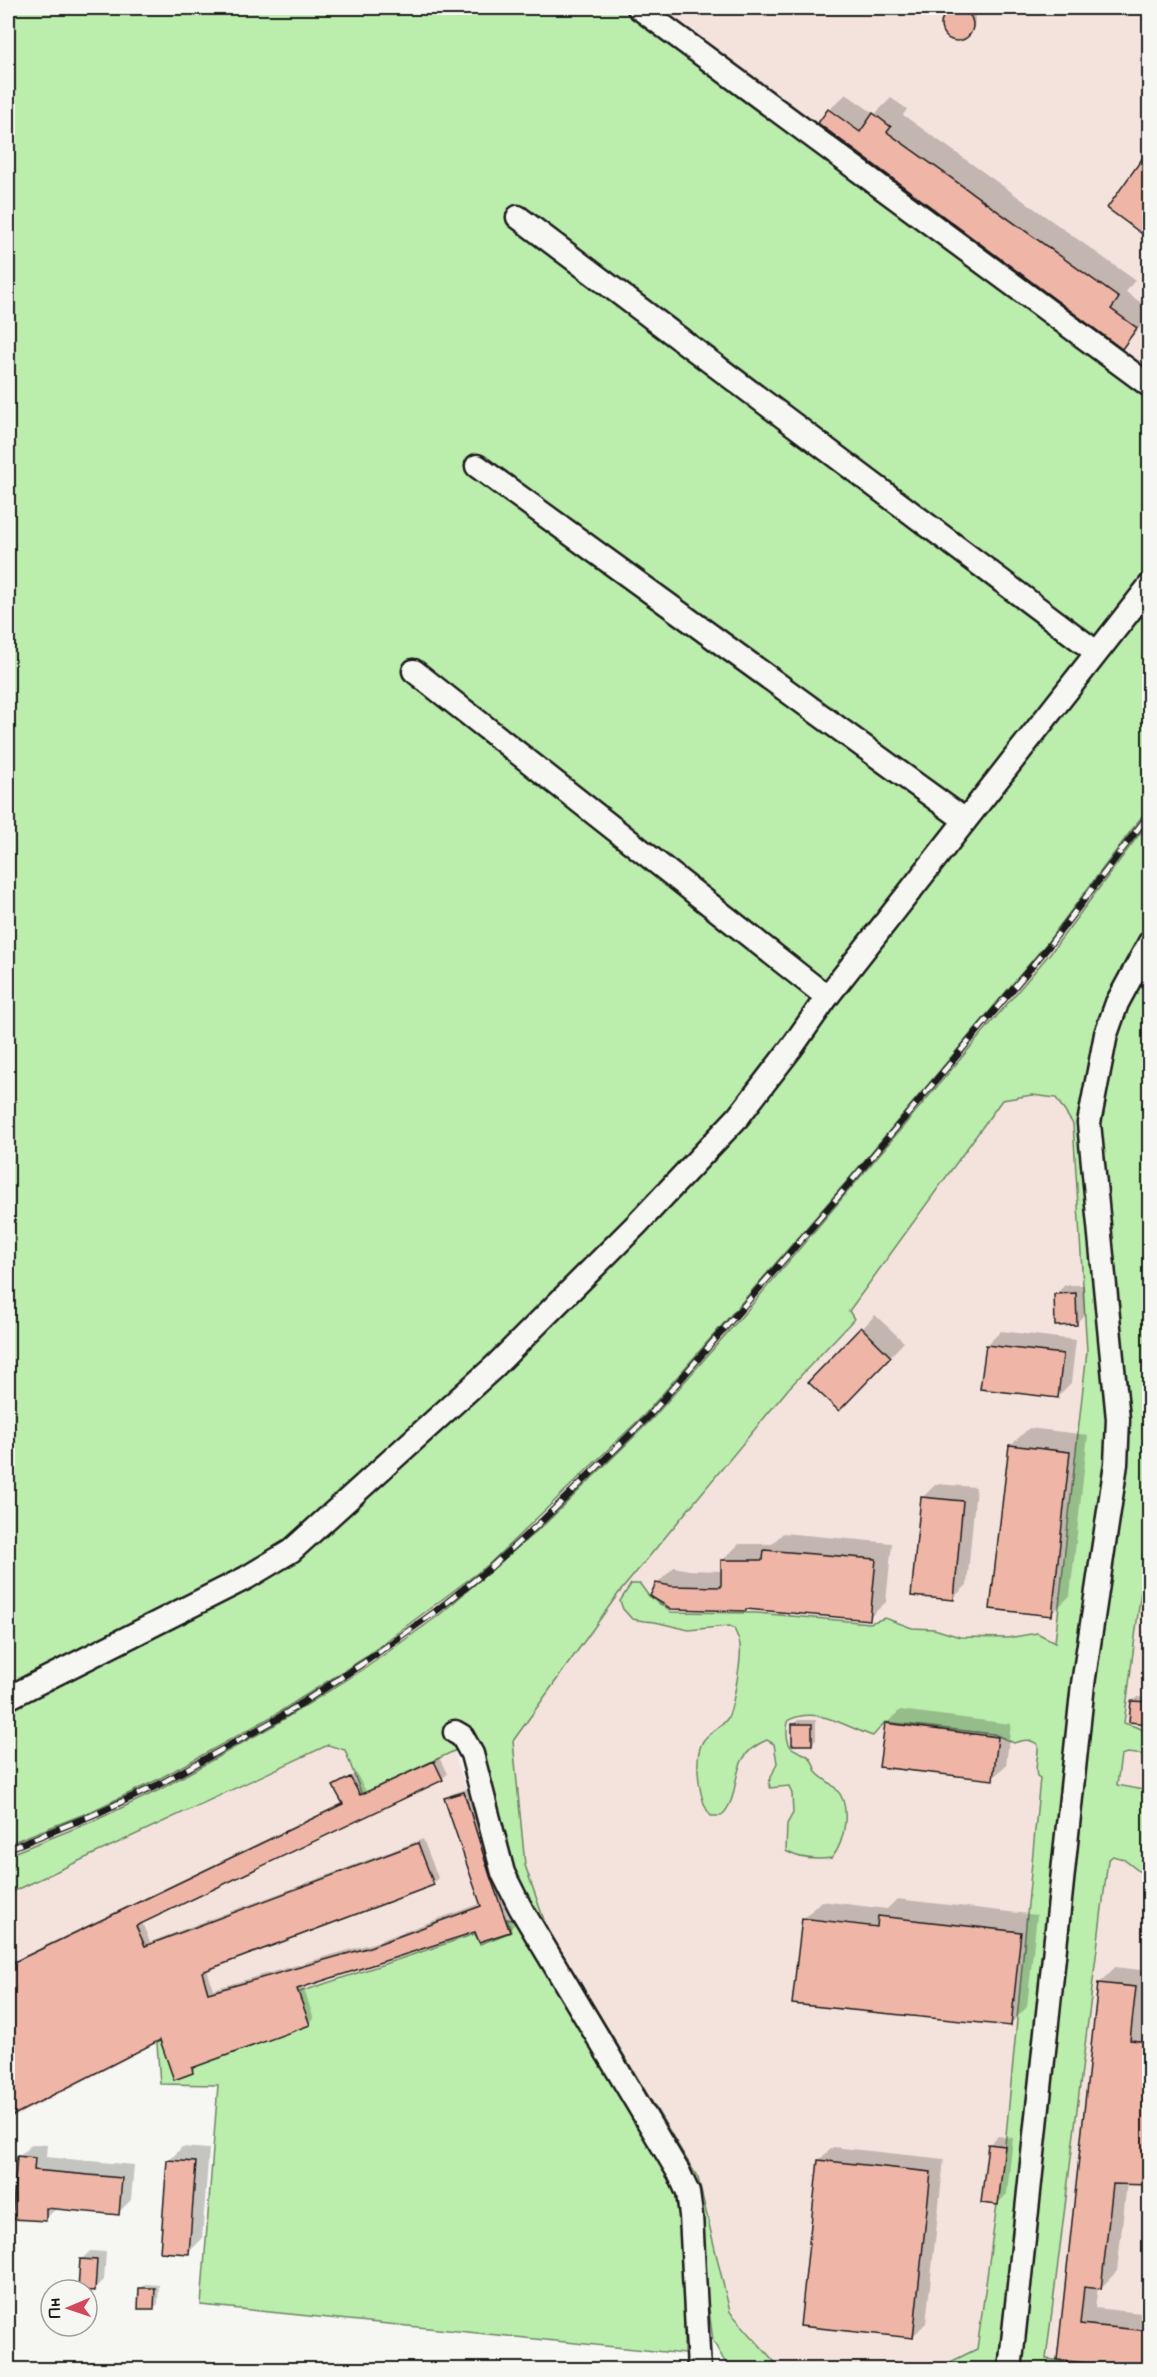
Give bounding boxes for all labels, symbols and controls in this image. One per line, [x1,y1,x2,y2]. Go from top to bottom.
north arrow [39,2278,99,2338]
text: Пн [46,2297,65,2319]

